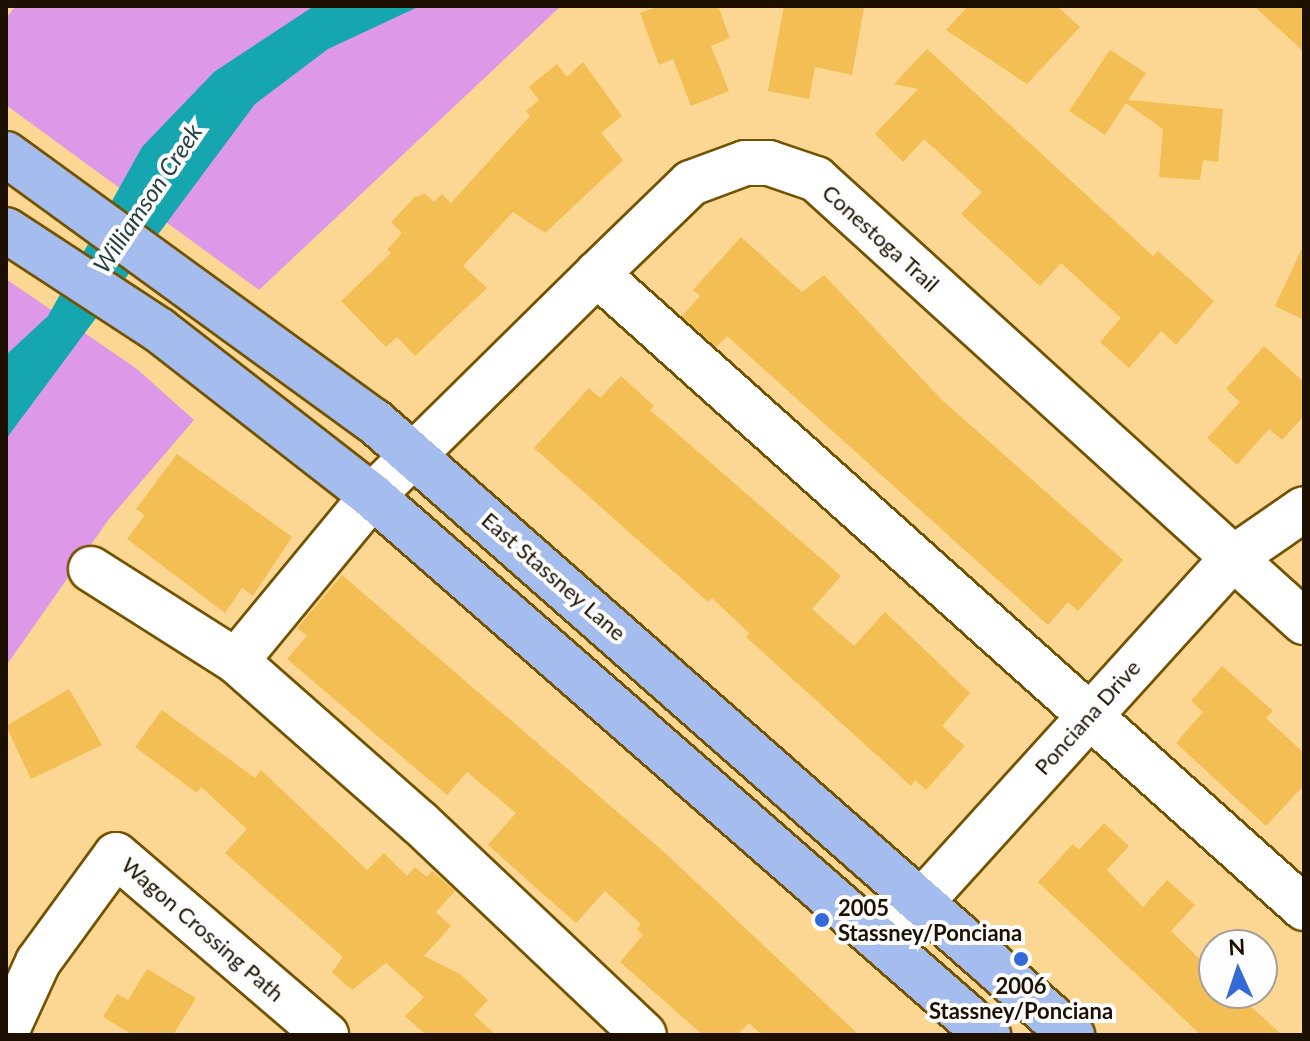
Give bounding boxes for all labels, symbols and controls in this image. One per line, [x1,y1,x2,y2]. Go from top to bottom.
water label: Williamson Creek [87,118,207,278]
street label: Conestoga Trail [817,179,945,297]
street label: East Stassney Lane [476,506,632,646]
street label: Ponciana Drive [1029,654,1145,780]
street label: Wagon Crossing Path [117,851,289,1007]
place label: 2005 Stassney/Ponciana [838,894,1022,946]
marker: 2005 Stassney/Ponciana [813,911,831,929]
north arrow [1198,929,1278,1009]
text: N [1228,933,1246,960]
marker: 2006 Stassney/Ponciana [1012,950,1030,968]
place label: 2006 Stassney/Ponciana [929,972,1113,1024]

